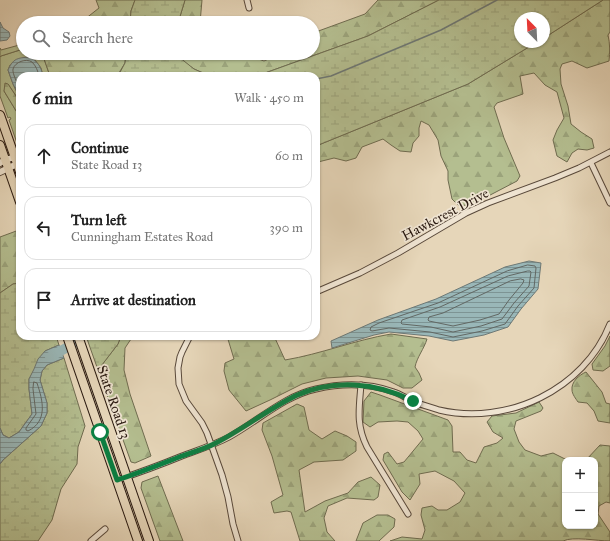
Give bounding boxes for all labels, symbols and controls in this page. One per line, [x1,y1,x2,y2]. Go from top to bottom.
north arrow [514,12,550,48]
search box [16,16,320,60]
icon: search [30,27,52,49]
text: Search here [62,29,133,47]
text: 6 min [32,88,73,109]
text: Walk · 450 m [234,90,304,106]
text: Continue [71,139,129,157]
icon: ahead [33,145,55,167]
text: 60 m [275,148,303,164]
text: State Road 13 [71,157,142,173]
street label: Hawkcrest Drive [399,184,492,244]
text: Turn left [71,211,127,229]
icon: left [33,217,55,239]
text: 390 m [270,220,303,236]
text: Cunningham Estates Road [71,229,213,245]
icon: arrive [33,289,55,311]
text: Arrive at destination [71,291,196,309]
street label: State Road 13 [93,363,134,441]
route end [404,392,422,410]
route start [91,423,109,441]
map controls [562,457,598,529]
button: + [562,457,598,493]
button: − [562,493,598,529]

